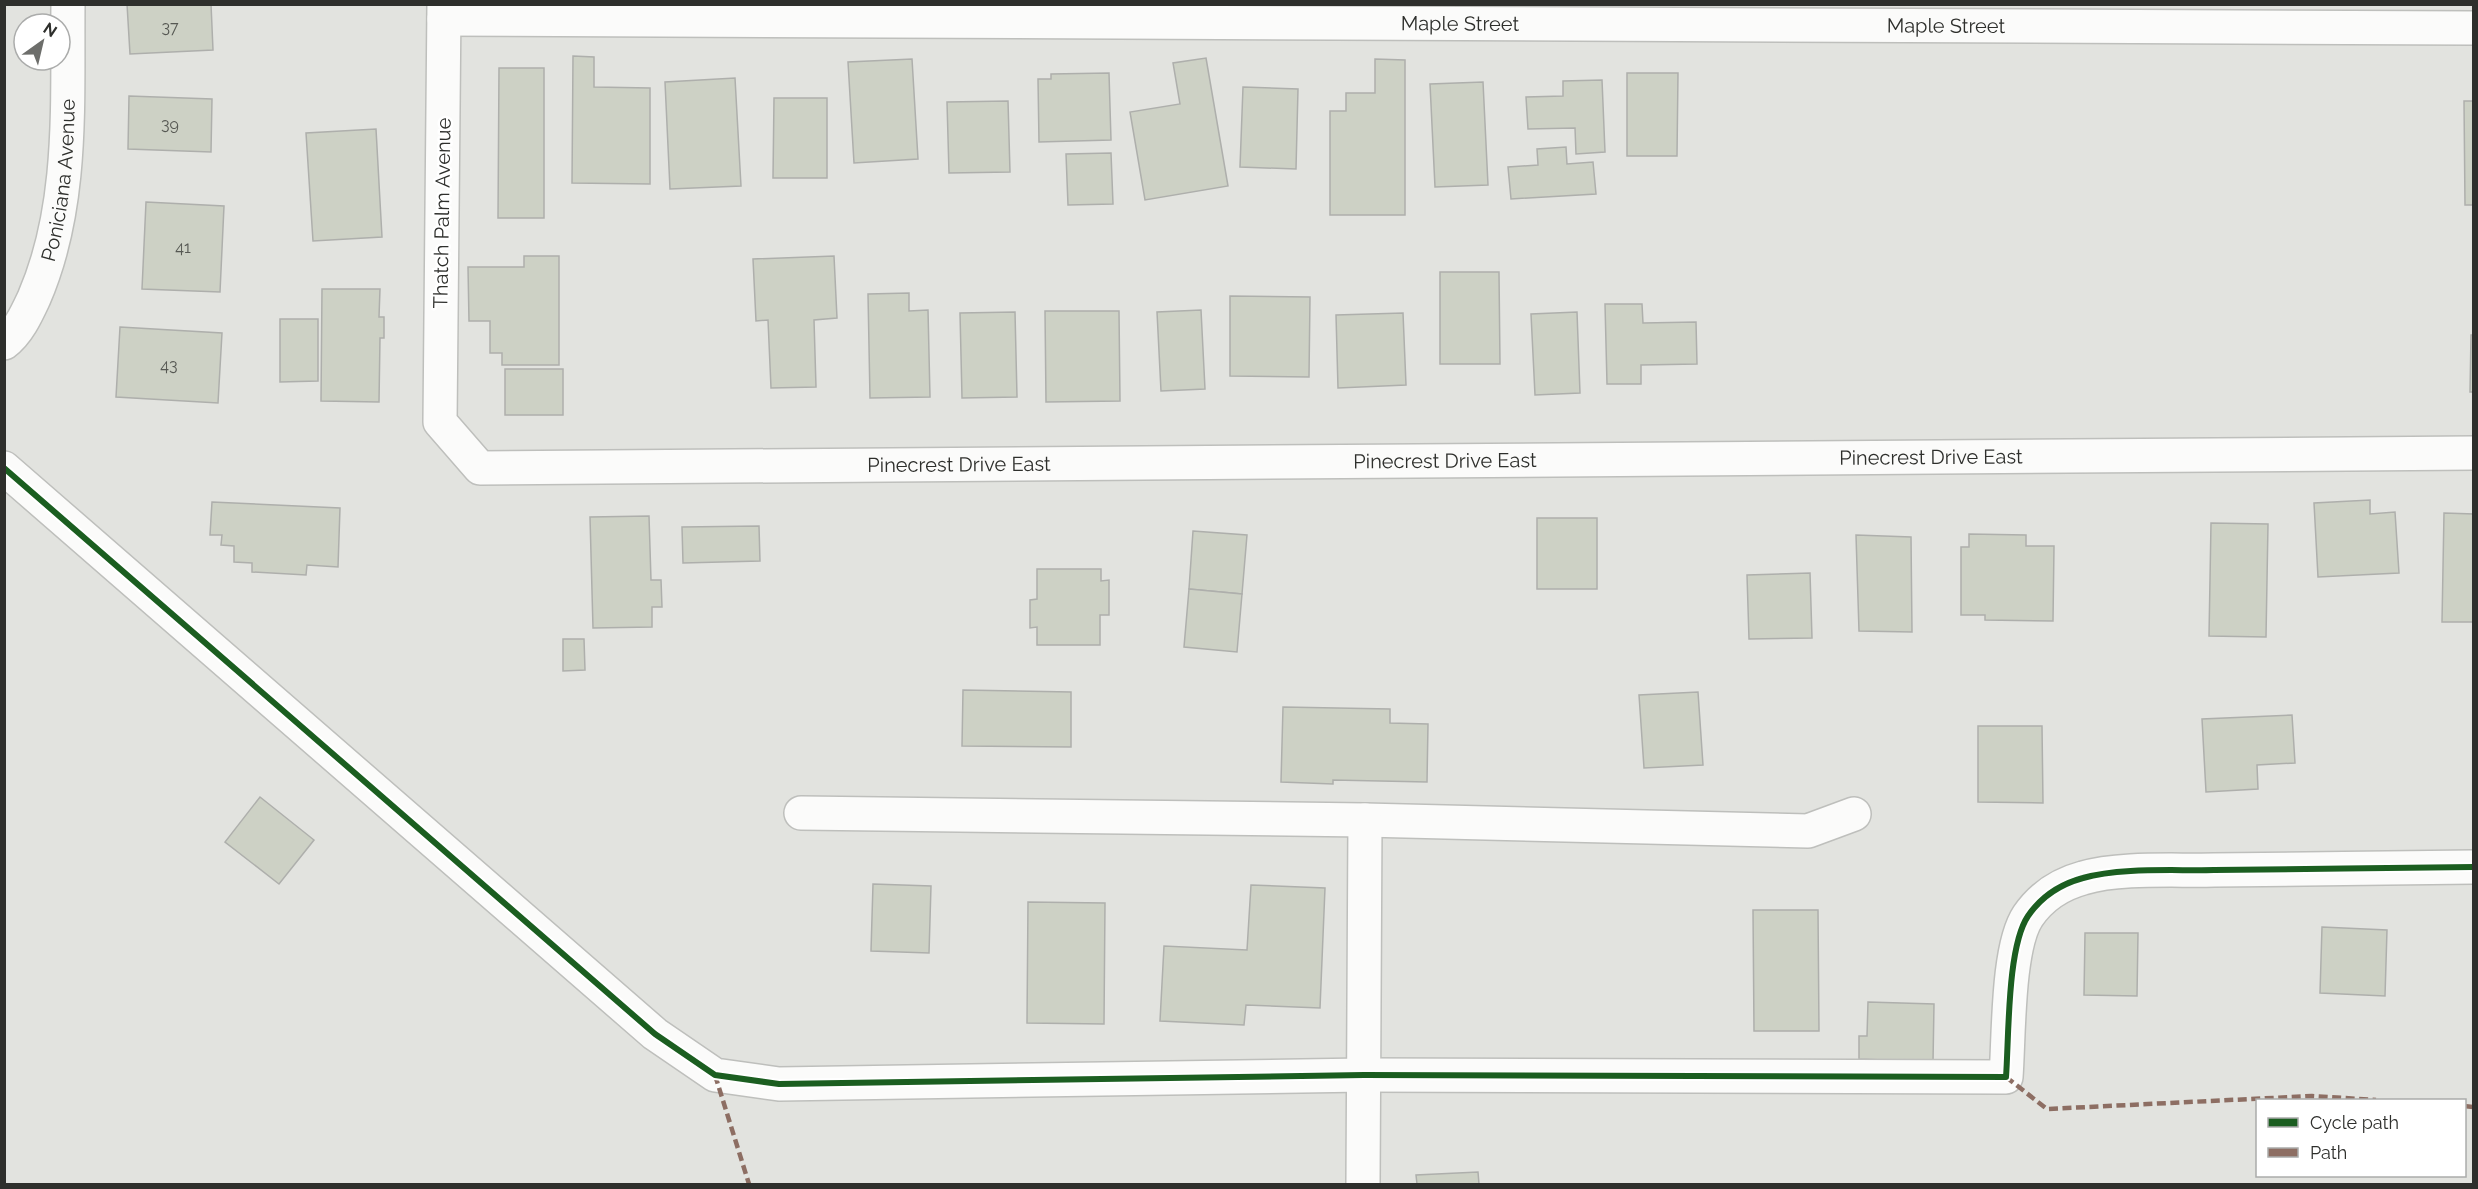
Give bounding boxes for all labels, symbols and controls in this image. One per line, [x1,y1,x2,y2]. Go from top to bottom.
street label: Maple Street [1401,11,1520,36]
north arrow [12,12,72,72]
street label: Maple Street [1887,13,2006,38]
house number: 37 [161,18,179,37]
text: N [40,19,60,41]
street label: Poniciana Avenue [36,98,80,264]
house number: 39 [161,115,179,134]
street label: Thatch Palm Avenue [428,117,456,309]
house number: 41 [175,238,191,257]
house number: 43 [160,356,178,375]
street label: Pinecrest Drive East [1839,444,2023,470]
street label: Pinecrest Drive East [1353,448,1537,473]
street label: Pinecrest Drive East [867,452,1051,477]
legend [2256,1099,2466,1177]
text: Cycle path [2310,1112,2399,1133]
text: Path [2310,1142,2347,1163]

